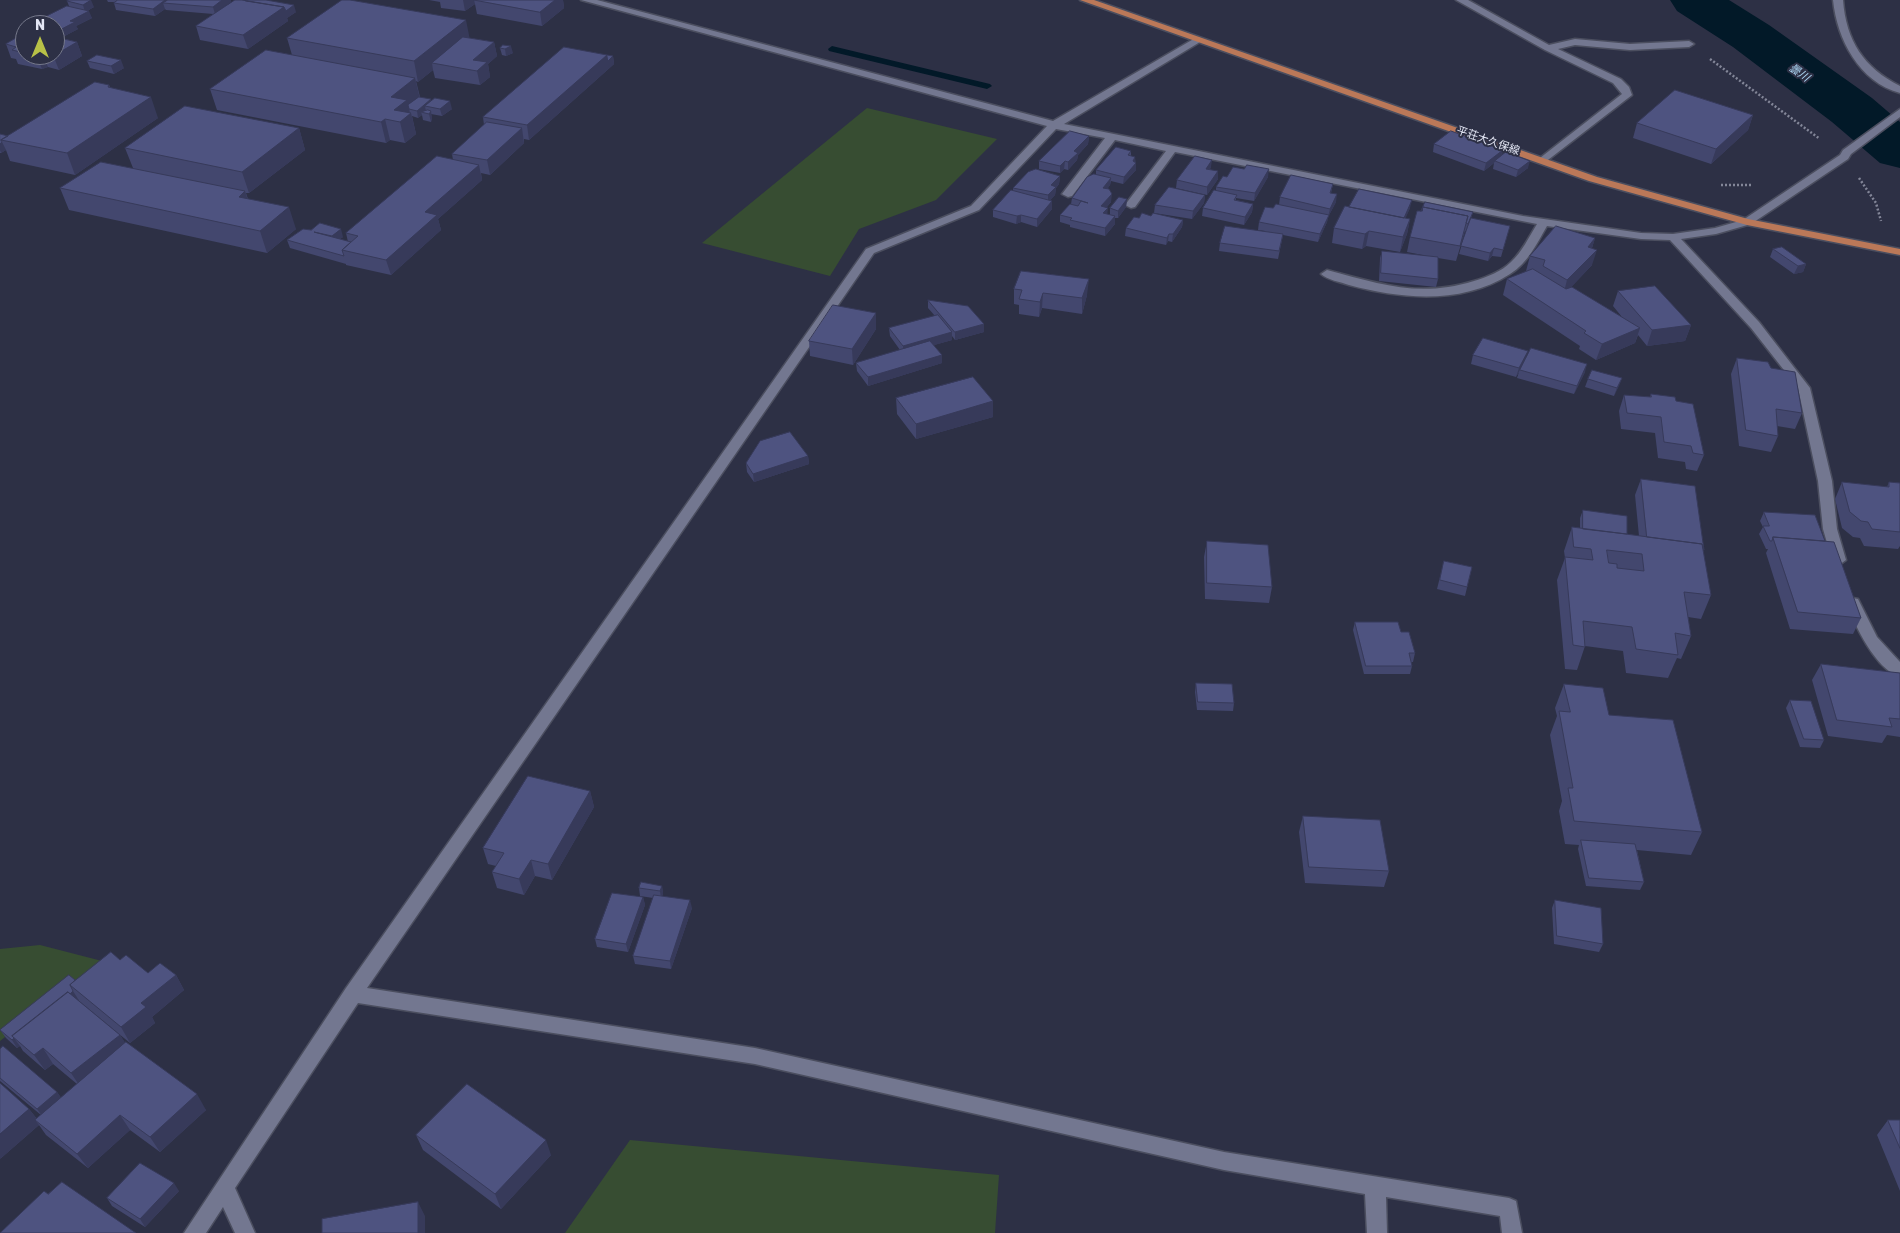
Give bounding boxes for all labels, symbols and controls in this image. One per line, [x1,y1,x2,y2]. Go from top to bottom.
north arrow [15,15,65,65]
text: N [35,17,45,34]
water label: 曇川 [1786,61,1812,85]
street label: 平荘大久保線 [1455,124,1521,158]

